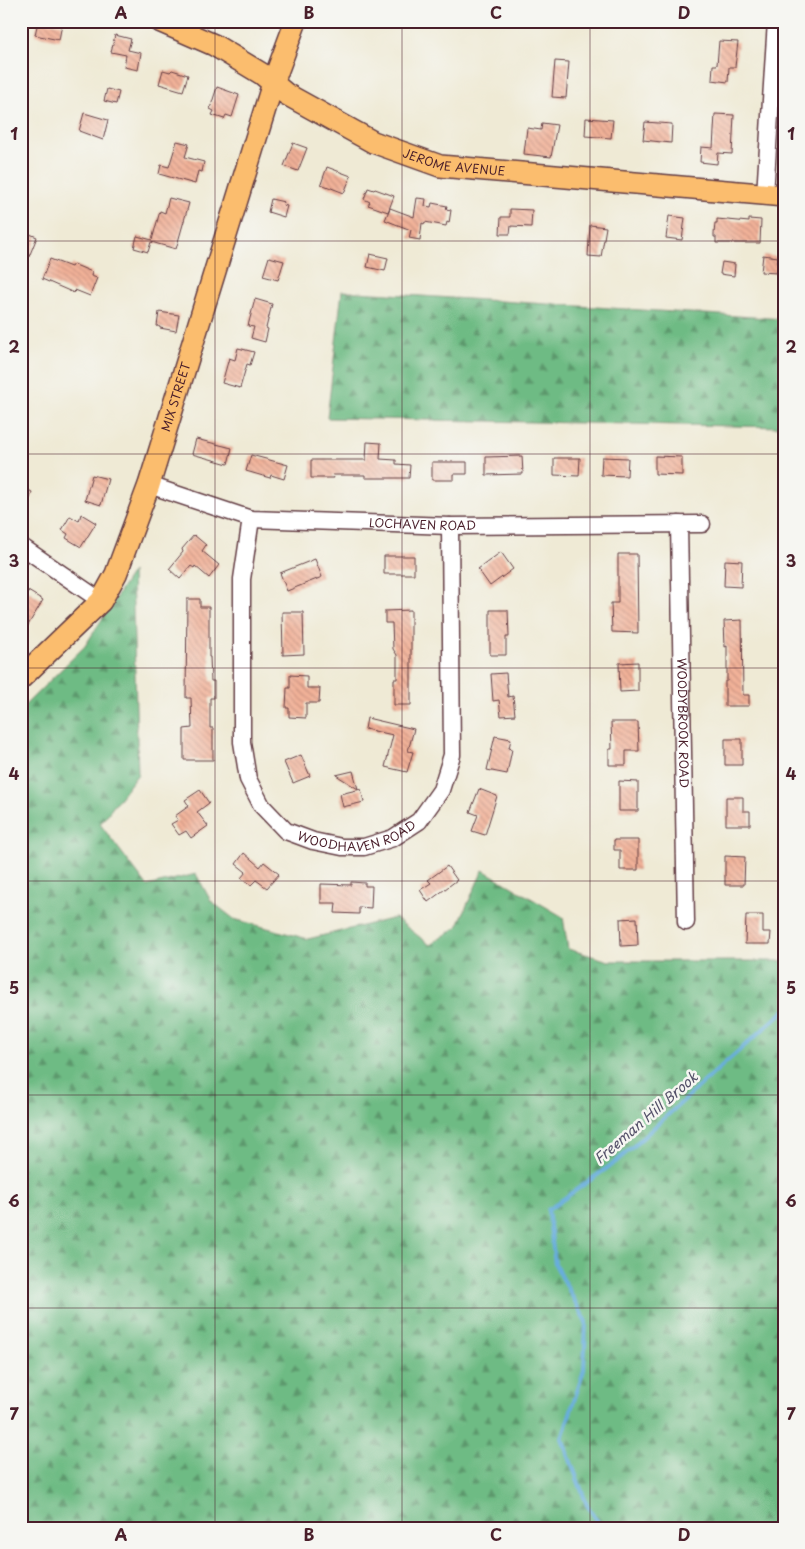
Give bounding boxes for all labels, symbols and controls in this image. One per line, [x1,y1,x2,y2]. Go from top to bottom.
text: A [115,0,128,24]
text: B [304,0,315,24]
text: C [490,0,502,24]
text: D [678,0,690,24]
text: 1 [10,121,18,145]
text: 1 [787,121,795,145]
street label: JEROME AVENUE [400,143,506,180]
text: 2 [8,334,20,358]
text: 2 [785,334,797,358]
street label: MIX STREET [156,359,195,434]
street label: LOCHAVEN ROAD [369,513,476,534]
text: 3 [9,548,19,572]
text: 3 [786,548,796,572]
street label: WOODYBROOK ROAD [673,658,694,788]
text: 4 [9,761,20,785]
text: 4 [786,761,797,785]
street label: WOODHAVEN ROAD [295,815,419,855]
text: 5 [9,975,19,999]
text: 5 [786,975,796,999]
water label: Freeman Hill Brook [589,1066,703,1169]
text: 6 [8,1188,20,1212]
text: 6 [785,1188,797,1212]
text: 7 [9,1401,19,1425]
text: 7 [786,1401,796,1425]
text: A [115,1522,128,1546]
text: B [304,1522,315,1546]
text: C [490,1522,502,1546]
text: D [678,1522,690,1546]

